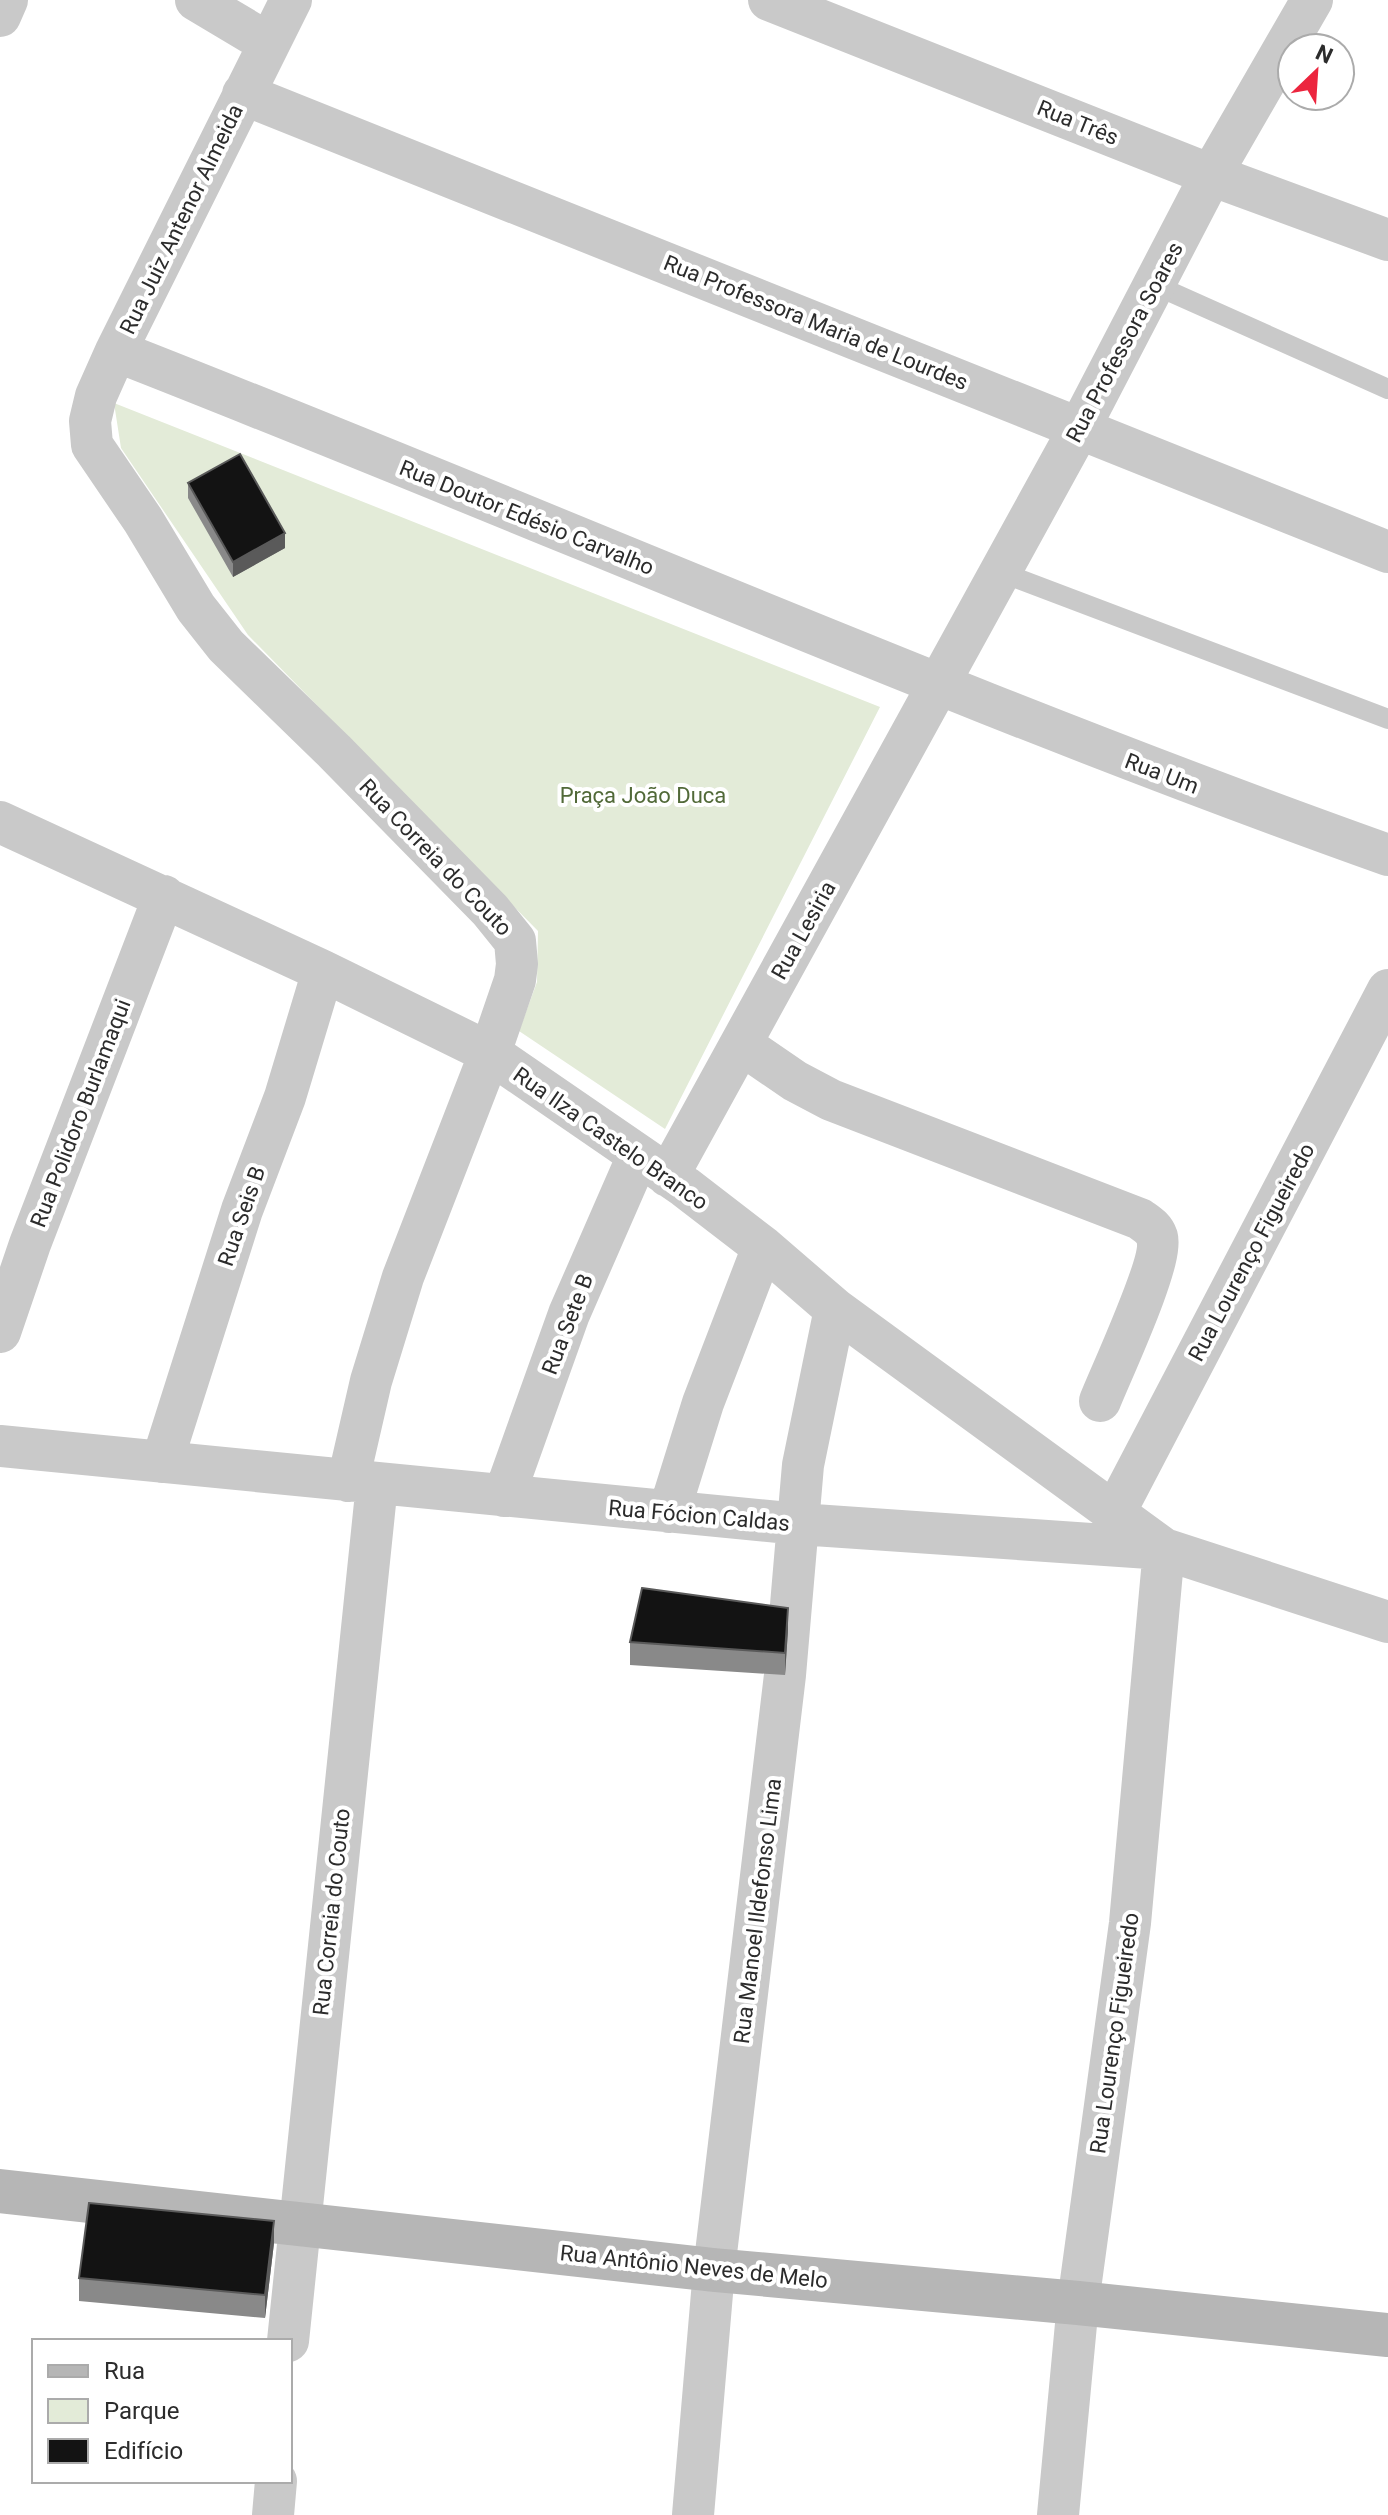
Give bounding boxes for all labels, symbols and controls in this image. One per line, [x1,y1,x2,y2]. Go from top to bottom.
north arrow [1276,32,1356,112]
text: N [1312,40,1337,69]
street label: Rua Três [1034,95,1122,150]
street label: Rua Juiz Antenor Almeida [115,100,248,338]
street label: Rua Professora Soares [1061,238,1188,447]
street label: Rua Professora Maria de Lourdes [660,250,971,395]
street label: Rua Doutor Edésio Carvalho [396,455,658,580]
street label: Rua Um [1122,748,1202,799]
street label: Rua Correia do Couto [354,774,517,941]
park label: Praça João Duca [560,783,726,808]
street label: Rua Lesiria [766,877,841,984]
street label: Rua Polidoro Burlamaqui [25,996,136,1231]
street label: Rua Ilza Castelo Branco [509,1062,713,1215]
street label: Rua Lourenço Figueiredo [1183,1139,1320,1365]
street label: Rua Seis B [213,1163,270,1269]
street label: Rua Sete B [537,1270,598,1378]
street label: Rua Fócion Caldas [607,1495,791,1536]
street label: Rua Manoel Ildefonso Lima [729,1777,786,2045]
street label: Rua Correia do Couto [308,1807,355,2017]
street label: Rua Lourenço Figueiredo [1085,1911,1144,2155]
street label: Rua Antônio Neves de Melo [559,2240,829,2293]
legend [32,2339,292,2483]
text: Rua [104,2357,145,2385]
text: Parque [104,2397,180,2425]
text: Edifício [104,2437,183,2465]

